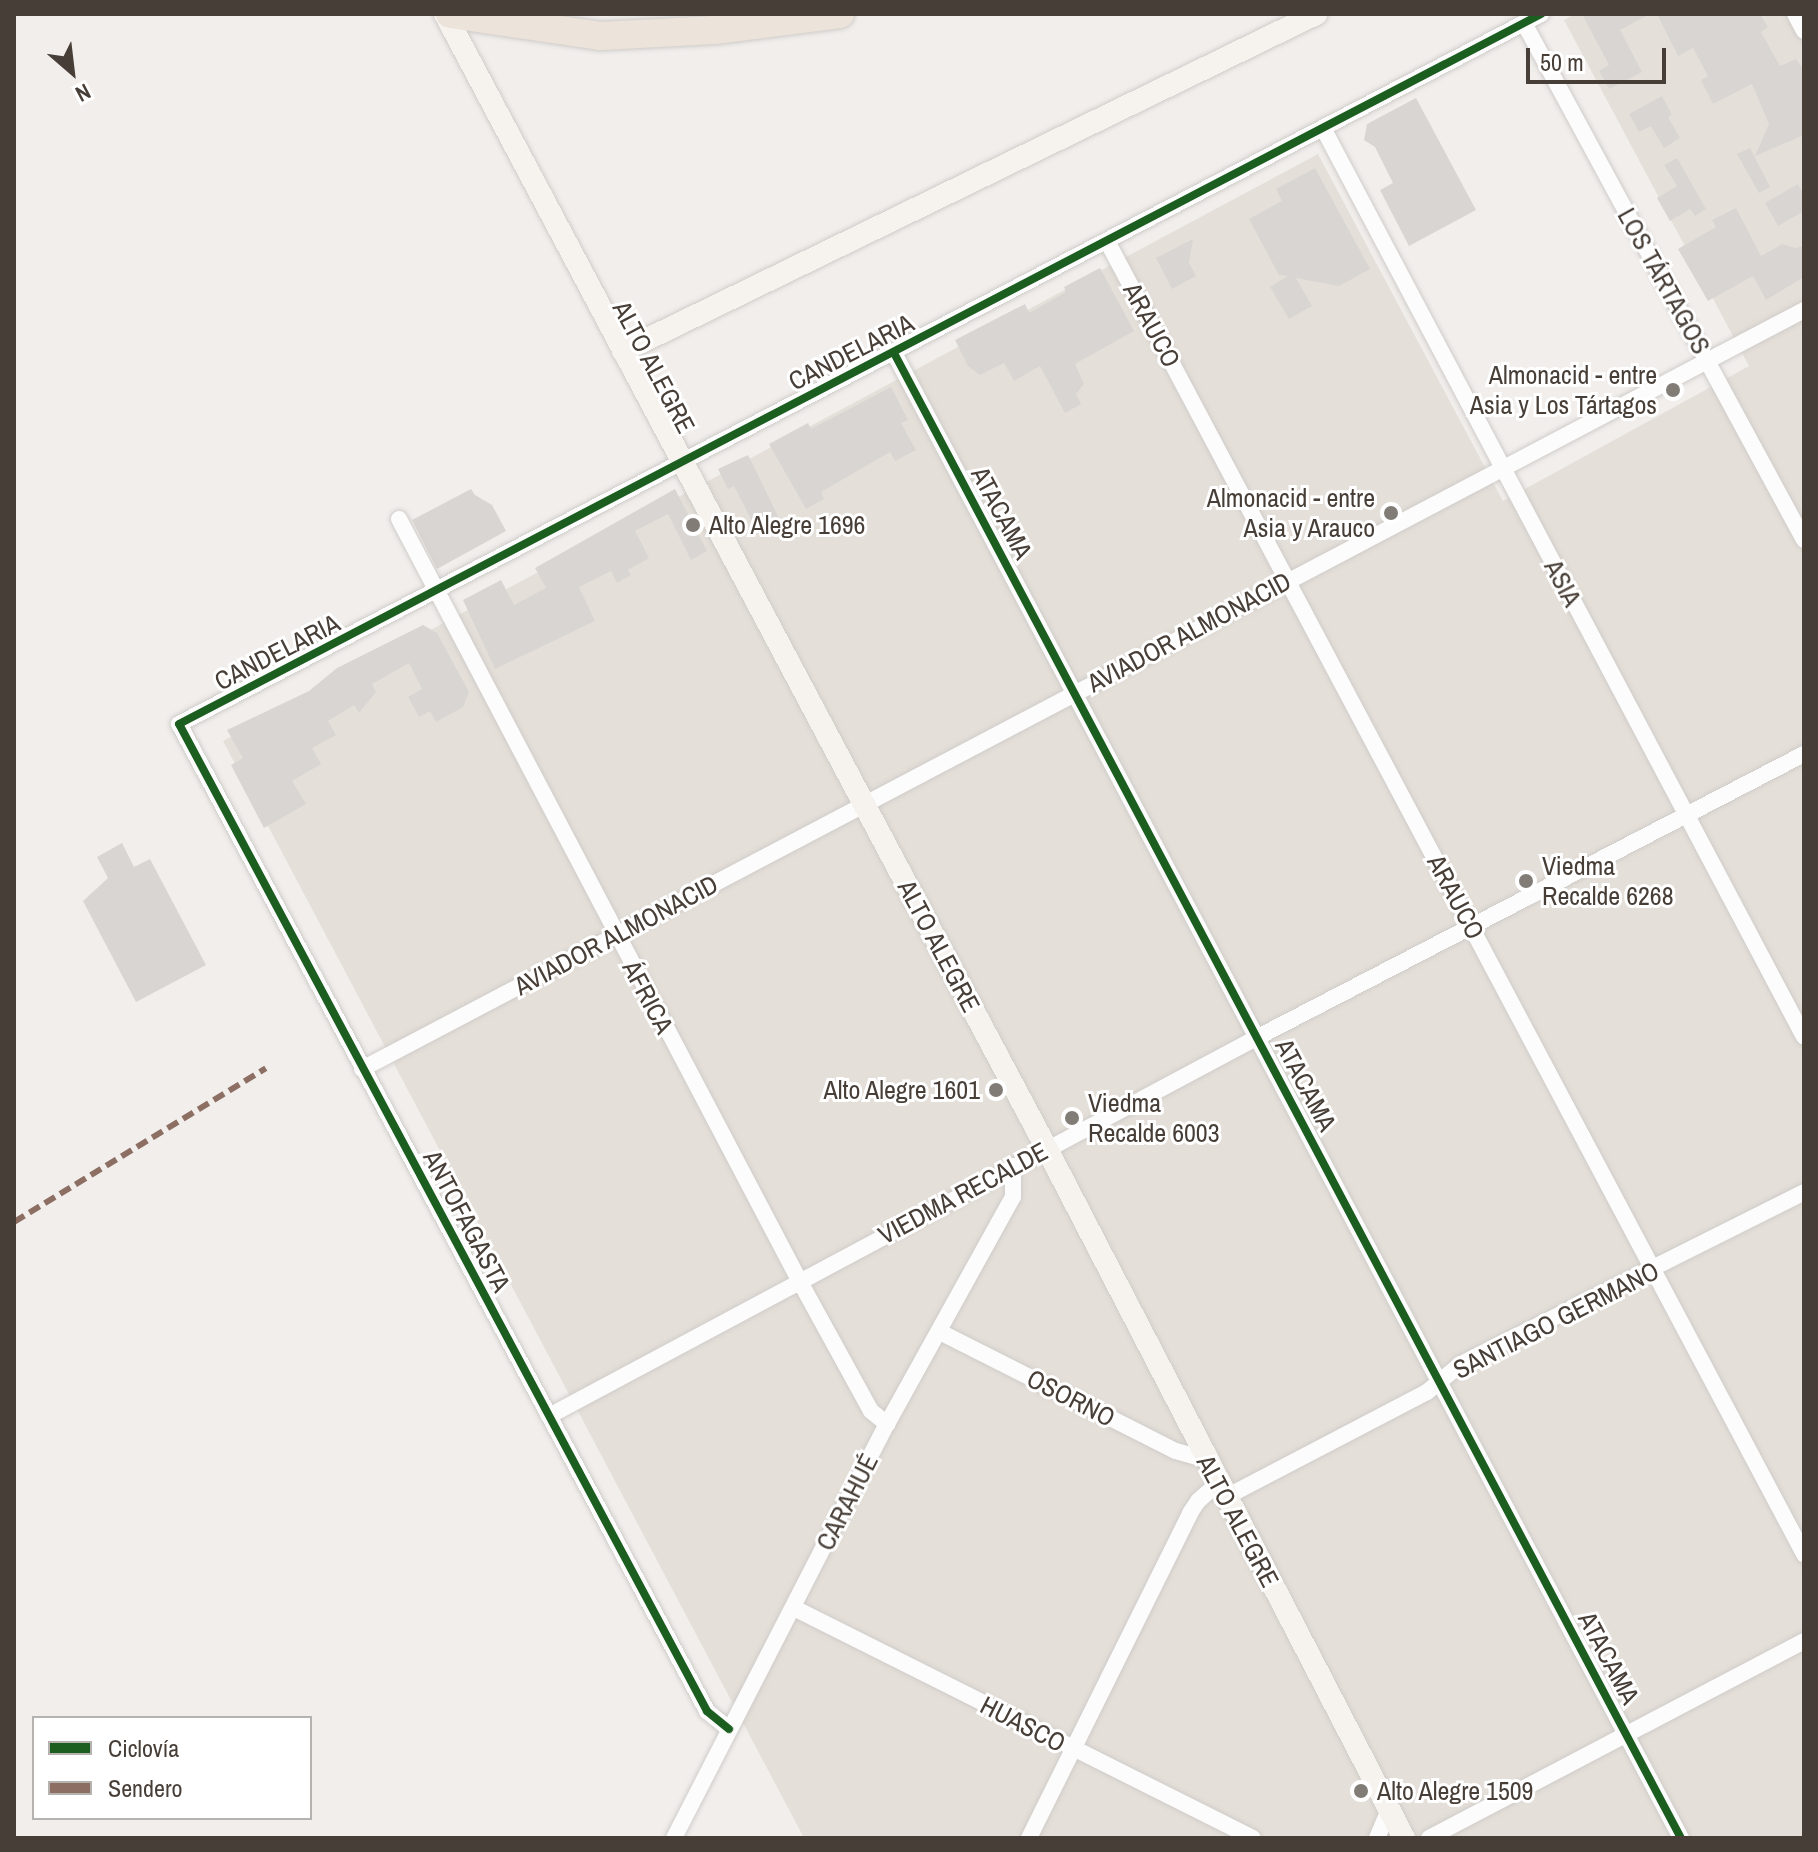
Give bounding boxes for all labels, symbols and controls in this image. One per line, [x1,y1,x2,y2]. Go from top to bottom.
north arrow [32,32,112,112]
scale bar [1530,32,1670,82]
text: 50 m [1540,46,1584,78]
text: N [70,77,96,109]
street label: LOS TÁRTAGOS [1611,202,1717,360]
street label: ARAUCO [1117,277,1187,373]
street label: ALTO ALEGRE [606,295,702,439]
street label: CANDELARIA [783,307,919,397]
place label: Almonacid - entre Asia y Los Tártagos [1469,359,1657,420]
marker: Almonacid - entre Asia y Los Tártagos [1664,381,1682,399]
street label: ATACAMA [965,462,1039,564]
place label: Almonacid - entre Asia y Arauco [1207,482,1375,544]
marker: Almonacid - entre Asia y Arauco [1382,504,1400,522]
place label: Alto Alegre 1696 [709,509,867,541]
marker: Alto Alegre 1696 [684,516,702,534]
street label: ASIA [1538,554,1588,612]
street label: AVIADOR ALMONACID [1081,565,1297,699]
street label: CANDELARIA [209,607,345,697]
street label: ARAUCO [1421,849,1491,945]
place label: Viedma Recalde 6268 [1542,850,1674,912]
street label: AVIADOR ALMONACID [508,868,724,1002]
marker: Viedma Recalde 6268 [1517,872,1535,890]
street label: ALTO ALEGRE [891,874,987,1018]
street label: ÁFRICA [616,955,680,1039]
street label: ATACAMA [1269,1034,1343,1136]
place label: Alto Alegre 1601 [822,1074,980,1106]
marker: Alto Alegre 1601 [987,1081,1005,1099]
place label: Viedma Recalde 6003 [1088,1087,1220,1148]
marker: Viedma Recalde 6003 [1063,1109,1081,1127]
street label: VIEDMA RECALDE [873,1135,1053,1251]
street label: ANTOFAGASTA [417,1145,517,1297]
street label: SANTIAGO GERMANO [1448,1255,1664,1385]
street label: OSORNO [1022,1363,1120,1433]
street label: CARAHUÉ [809,1448,885,1556]
street label: ALTO ALEGRE [1190,1449,1286,1593]
street label: ATACAMA [1572,1607,1646,1709]
street label: HUASCO [975,1689,1071,1759]
legend [32,1716,312,1820]
text: Ciclovía [108,1732,179,1764]
text: Sendero [108,1772,182,1804]
place label: Alto Alegre 1509 [1377,1775,1535,1807]
marker: Alto Alegre 1509 [1352,1782,1370,1800]

